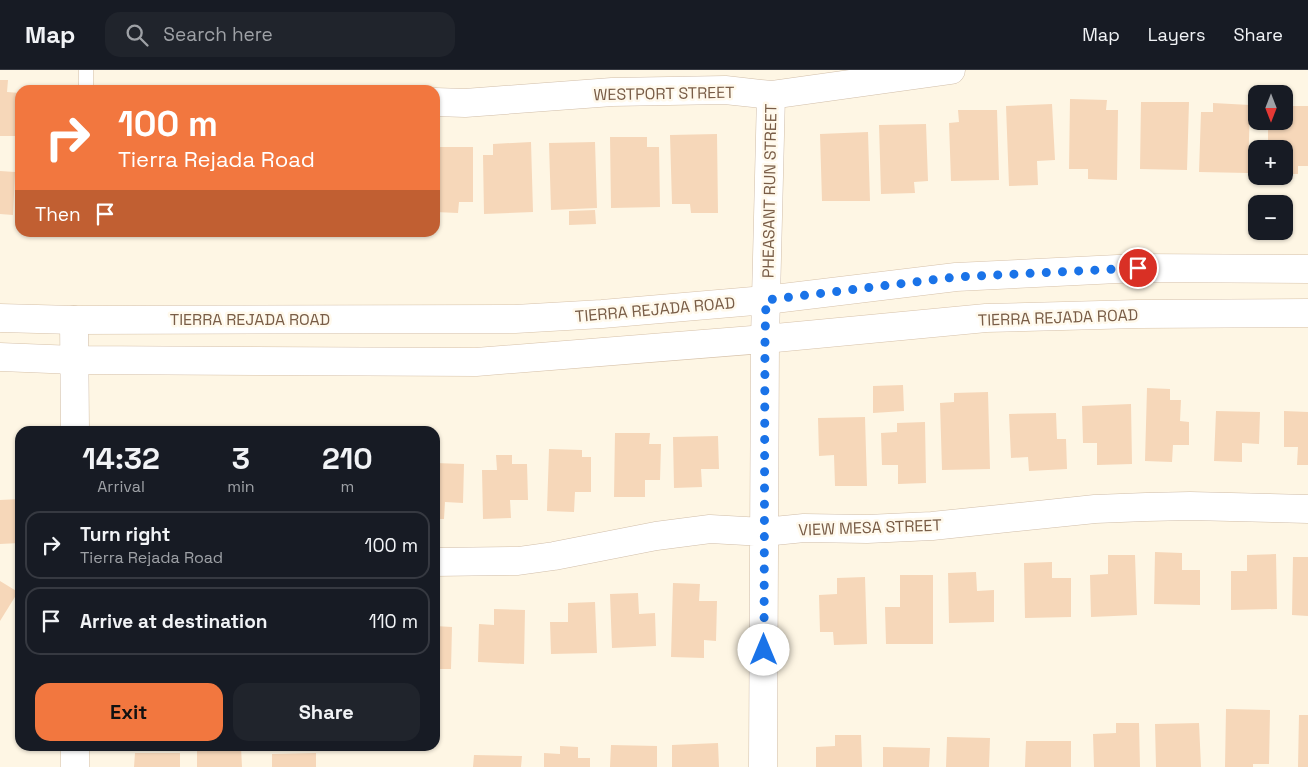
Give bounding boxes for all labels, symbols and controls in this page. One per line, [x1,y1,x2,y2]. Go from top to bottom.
search box [105,12,455,57]
text: Map [25,19,75,50]
icon: search [123,21,151,49]
text: Search here [163,22,273,47]
text: Map [1082,23,1120,46]
text: Layers [1148,23,1205,46]
text: Share [1233,23,1283,46]
street label: WESTPORT STREET [593,82,735,105]
north arrow [1248,85,1292,130]
map controls [1248,85,1293,240]
text: 100 m [118,102,218,146]
street label: PHEASANT RUN STREET [757,104,782,278]
icon: right [35,105,100,170]
button: + [1248,140,1293,185]
text: Tierra Rejada Road [118,145,315,173]
button: − [1248,195,1293,240]
icon: arrive [91,200,119,228]
text: Then [35,202,81,227]
pin [1117,247,1159,289]
icon: arrive [1124,254,1152,282]
street label: TIERRA REJADA ROAD [574,292,736,327]
street label: TIERRA REJADA ROAD [977,304,1139,331]
street label: TIERRA REJADA ROAD [170,309,330,330]
text: 14:32 [82,439,160,478]
text: 3 [232,439,250,478]
text: 210 [322,439,373,478]
text: Arrival [97,476,145,497]
text: min [227,476,255,497]
text: m [340,476,354,497]
street label: VIEW MESA STREET [798,514,942,541]
text: Turn right [80,522,170,547]
icon: right [37,531,65,559]
text: 100 m [364,533,418,558]
text: Tierra Rejada Road [80,547,223,568]
icon: arrive [37,607,65,635]
text: Arrive at destination [80,609,268,634]
text: 110 m [369,609,418,634]
position arrow [737,623,789,675]
button: Exit [35,683,223,741]
button: Share [233,683,420,741]

